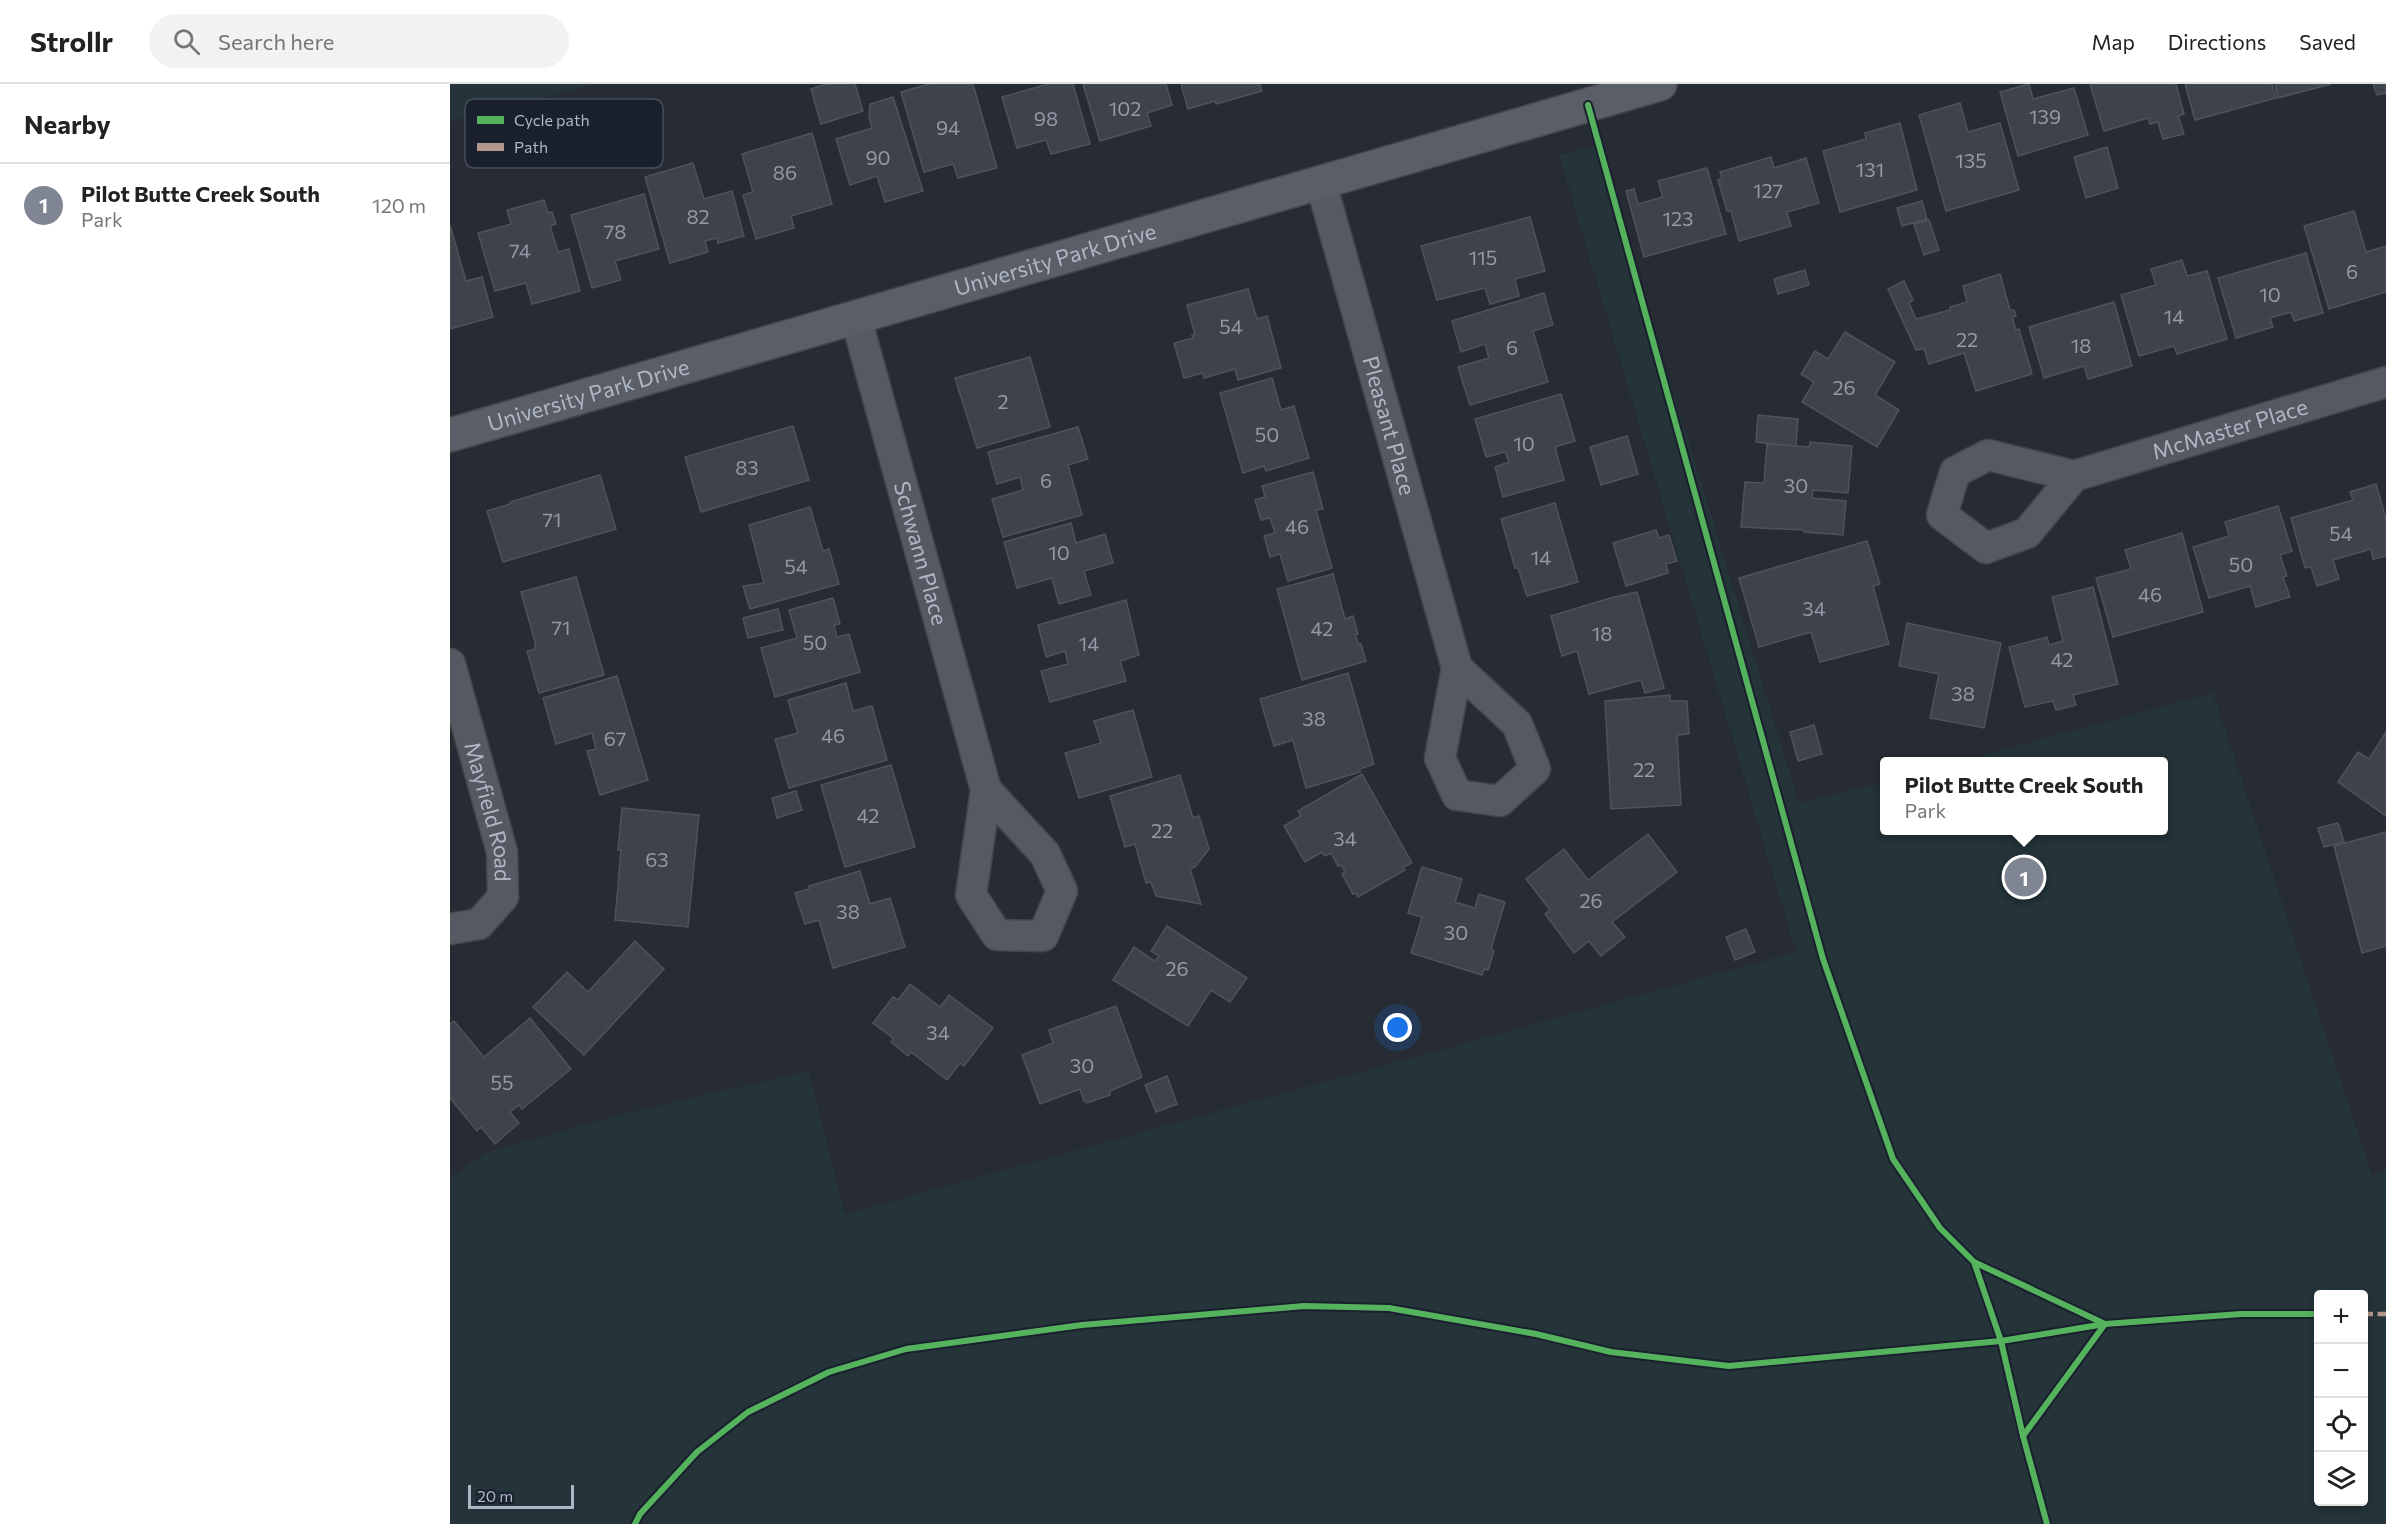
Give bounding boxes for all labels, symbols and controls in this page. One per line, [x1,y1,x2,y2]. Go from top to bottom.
search box [149,14,569,68]
text: Strollr [30,24,113,58]
icon: search [170,25,203,58]
text: Search here [218,28,334,55]
text: Map [2092,29,2135,54]
text: Directions [2168,29,2266,54]
text: Saved [2299,29,2356,54]
house number: 102 [1109,96,1141,120]
legend [465,99,663,168]
house number: 139 [2029,104,2061,128]
house number: 98 [1034,106,1058,130]
text: Nearby [24,108,111,139]
text: Cycle path [514,110,590,129]
house number: 94 [936,115,960,139]
text: Path [514,137,548,156]
house number: 90 [865,145,891,169]
house number: 135 [1955,148,1987,172]
house number: 131 [1856,157,1884,181]
house number: 86 [773,160,797,184]
house number: 127 [1753,178,1783,202]
text: Pilot Butte Creek South [81,180,320,207]
text: 1 [39,193,48,217]
text: 120 m [372,193,426,217]
house number: 82 [686,204,710,228]
house number: 123 [1662,206,1694,230]
text: Park [81,207,123,231]
street label: University Park Drive [951,217,1159,301]
house number: 78 [604,219,626,243]
house number: 74 [509,238,531,262]
house number: 115 [1469,245,1497,269]
house number: 6 [2346,259,2358,283]
house number: 10 [2259,282,2281,306]
house number: 14 [2164,304,2184,328]
house number: 54 [1219,314,1243,338]
house number: 22 [1956,327,1978,351]
house number: 18 [2071,333,2091,357]
house number: 6 [1506,335,1518,359]
street label: University Park Drive [484,352,692,436]
street label: Pleasant Place [1357,353,1422,498]
house number: 26 [1832,375,1856,399]
house number: 2 [997,389,1009,413]
street label: McMaster Place [2149,392,2311,465]
house number: 50 [1255,422,1279,446]
house number: 10 [1513,431,1535,455]
house number: 83 [735,455,759,479]
house number: 6 [1040,468,1052,492]
house number: 30 [1784,473,1808,497]
street label: Schwann Place [889,478,954,628]
house number: 71 [542,507,562,531]
house number: 46 [1285,514,1309,538]
house number: 54 [2329,521,2353,545]
house number: 10 [1048,540,1070,564]
house number: 14 [1531,545,1551,569]
house number: 50 [2229,552,2253,576]
house number: 54 [784,554,808,578]
house number: 46 [2138,582,2162,606]
house number: 34 [1802,596,1826,620]
house number: 71 [551,615,571,639]
house number: 42 [1311,616,1333,640]
house number: 18 [1592,621,1612,645]
house number: 50 [803,630,827,654]
house number: 14 [1079,631,1099,655]
house number: 42 [2051,647,2073,671]
house number: 38 [1951,681,1975,705]
house number: 38 [1302,706,1326,730]
house number: 46 [821,723,845,747]
house number: 67 [604,726,626,750]
street label: Mayfield Road [459,739,517,882]
house number: 22 [1633,757,1655,781]
popup [1880,757,2168,835]
text: Pilot Butte Creek South [1904,771,2144,798]
text: Park [1904,798,1946,822]
house number: 42 [857,803,879,827]
house number: 22 [1151,818,1173,842]
house number: 34 [1333,826,1357,850]
house number: 63 [645,847,669,871]
pin: 1 [2004,854,2044,900]
house number: 26 [1579,888,1603,912]
house number: 38 [836,899,860,923]
house number: 30 [1444,920,1468,944]
house number: 26 [1165,956,1189,980]
your location [1383,1013,1412,1042]
house number: 34 [926,1020,950,1044]
house number: 30 [1070,1053,1094,1077]
house number: 55 [491,1070,513,1094]
map controls [2314,1290,2368,1506]
button: + [2314,1290,2368,1344]
button: − [2314,1344,2368,1398]
button: locate [2314,1398,2368,1452]
button: layers [2314,1452,2368,1506]
scale bar [468,1482,574,1510]
text: 20 m [477,1486,513,1505]

